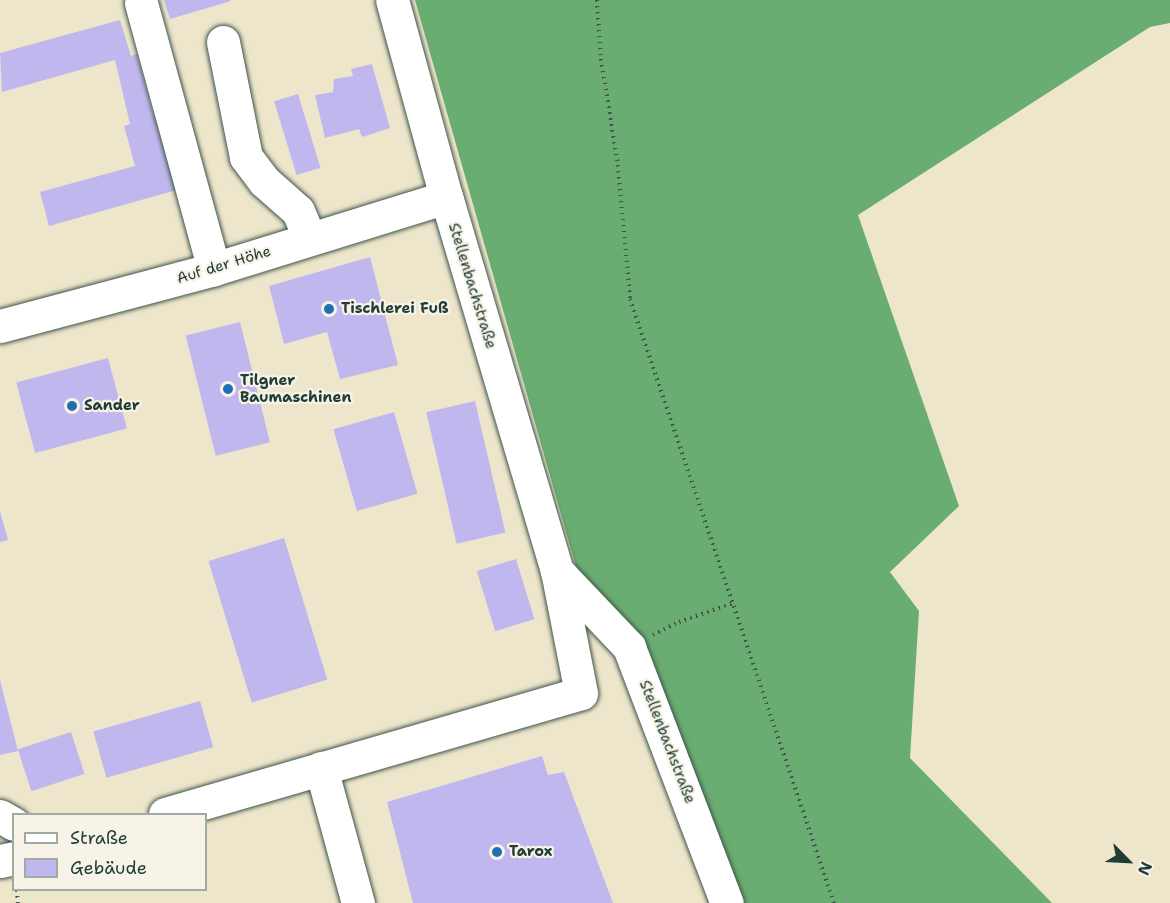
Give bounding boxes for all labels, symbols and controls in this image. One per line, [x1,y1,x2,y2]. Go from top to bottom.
street label: Stellenbachstraße [444,221,500,351]
street label: Auf der Höhe [175,242,273,288]
place label: Tischlerei Fuß [341,300,449,318]
marker: Tischlerei Fuß [322,302,336,316]
place label: Tilgner Baumaschinen [240,371,351,406]
marker: Tilgner Baumaschinen [221,382,235,396]
place label: Sander [84,397,140,415]
marker: Sander [65,399,79,413]
street label: Stellenbachstraße [635,678,699,806]
legend [12,813,207,891]
text: Straße [70,826,128,850]
north arrow [1098,831,1158,891]
place label: Tarox [509,843,552,861]
marker: Tarox [490,845,504,859]
text: Gebäude [70,856,147,880]
text: N [1133,858,1157,879]

